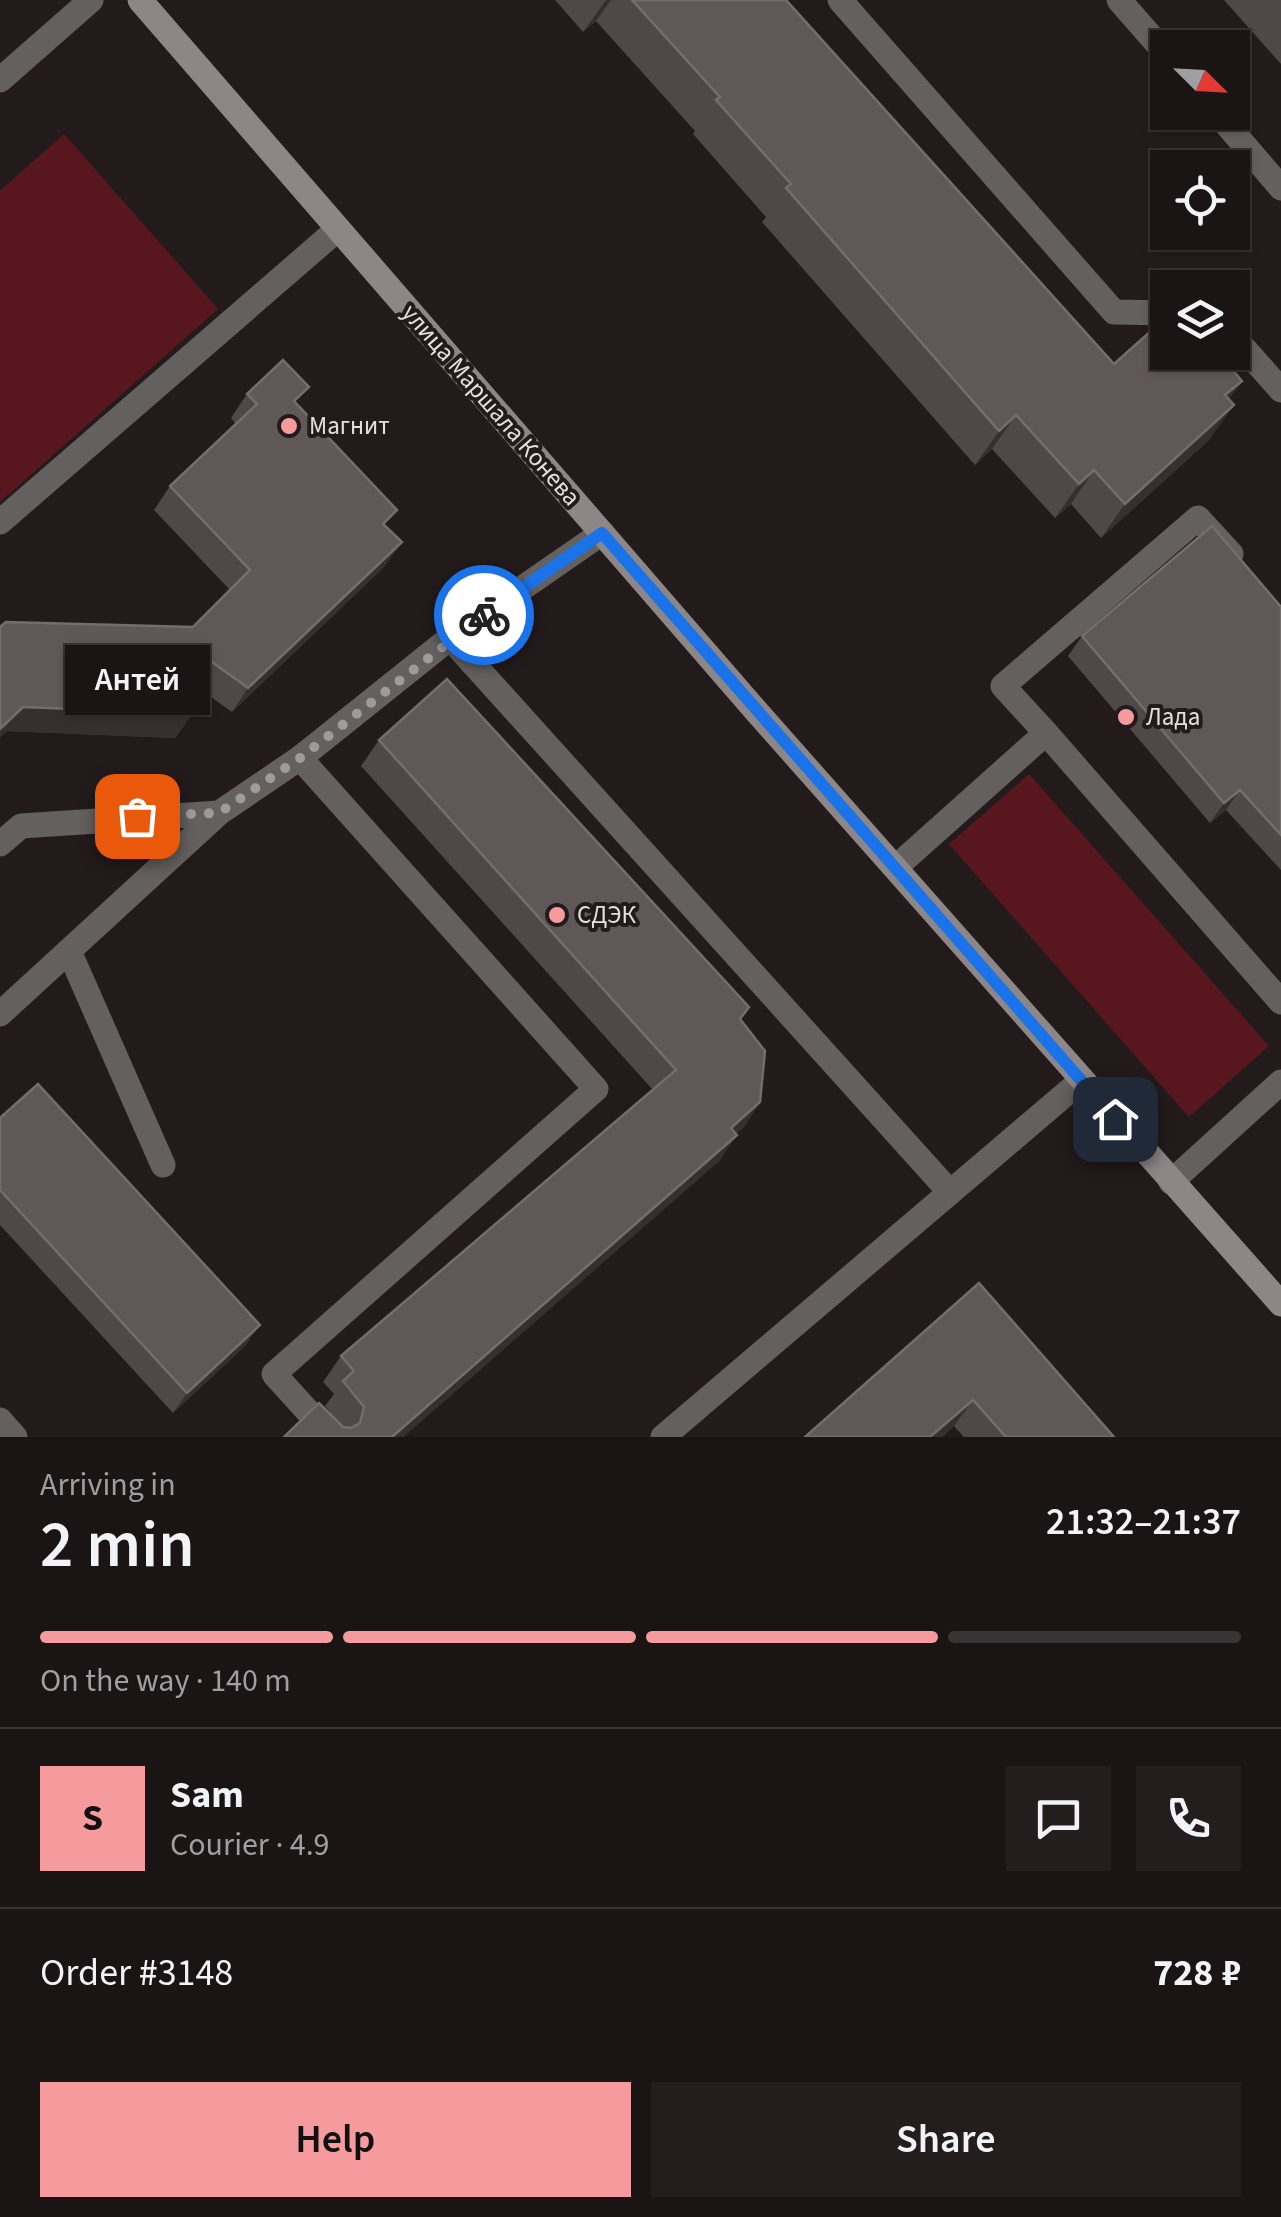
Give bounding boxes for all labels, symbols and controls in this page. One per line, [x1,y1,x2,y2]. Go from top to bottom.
north arrow [1150,30,1250,130]
map controls [1150,30,1250,370]
button: locate [1150,150,1250,250]
button: layers [1150,270,1250,370]
street label: улица Маршала Конева [393,296,589,514]
place label: Магнит [309,408,390,444]
marker: Магнит [278,415,300,437]
courier [434,565,534,665]
icon: bike [457,588,512,643]
callout: Антей [64,646,210,716]
text: Антей [95,657,180,703]
place label: Лада [1146,699,1200,735]
marker: Лада [1115,706,1137,728]
pin [95,774,180,859]
icon: bag [110,789,165,844]
place label: СДЭК [577,897,637,933]
marker: СДЭК [546,904,568,926]
pin [1073,1077,1158,1162]
icon: home [1088,1092,1143,1147]
text: Arriving in [40,1462,176,1508]
text: 21:32–21:37 [1046,1495,1241,1549]
text: 2 min [40,1499,195,1592]
text: On the way · 140 m [40,1658,291,1704]
button: chat [1006,1766,1111,1871]
button: phone [1136,1766,1241,1871]
text: Sam [170,1768,244,1822]
text: S [82,1791,103,1845]
text: Courier · 4.9 [170,1822,330,1868]
text: Order #3148 [40,1946,233,2000]
text: 728 ₽ [1153,1946,1241,2000]
button: Help [40,2082,631,2197]
button: Share [651,2082,1241,2197]

